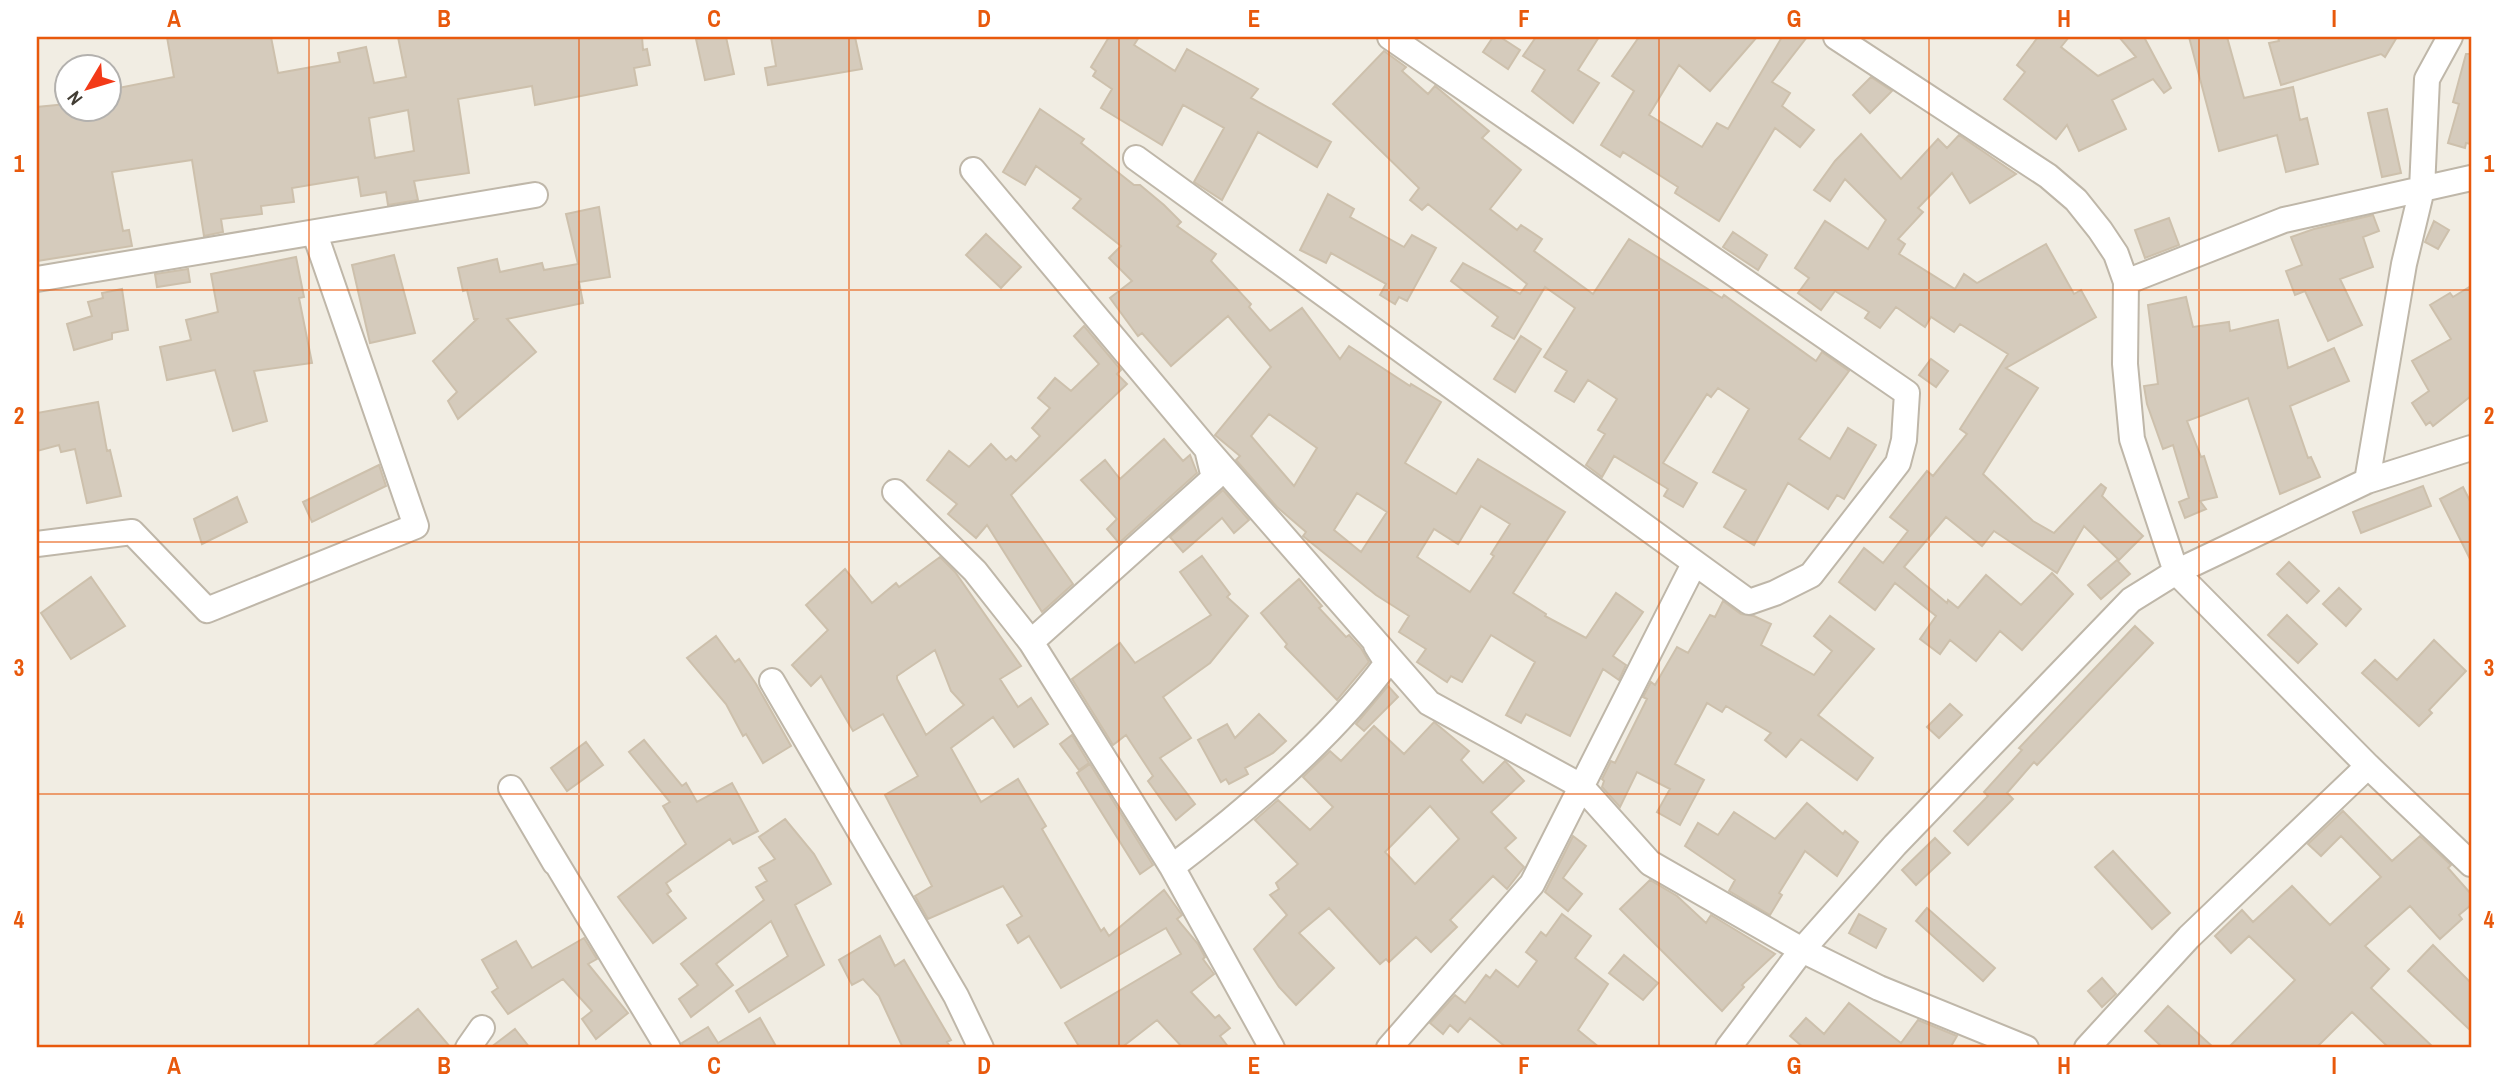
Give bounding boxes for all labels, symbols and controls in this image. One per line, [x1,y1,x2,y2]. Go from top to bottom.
text: A [167,3,181,34]
text: B [437,3,451,34]
text: C [707,3,721,34]
text: D [977,3,991,34]
text: E [1248,3,1260,34]
text: F [1518,3,1530,34]
text: G [1787,3,1801,34]
text: H [2057,3,2071,34]
text: I [2331,3,2337,34]
north arrow [52,52,122,122]
text: N [61,86,88,111]
text: 1 [14,148,25,179]
text: 1 [2484,148,2495,179]
text: 2 [14,400,24,431]
text: 2 [2484,400,2494,431]
text: 3 [14,652,24,683]
text: 3 [2484,652,2494,683]
text: 4 [14,904,25,935]
text: 4 [2484,904,2495,935]
text: A [167,1050,181,1081]
text: B [437,1050,451,1081]
text: C [707,1050,721,1081]
text: D [977,1050,991,1081]
text: E [1248,1050,1260,1081]
text: F [1518,1050,1530,1081]
text: G [1787,1050,1801,1081]
text: H [2057,1050,2071,1081]
text: I [2331,1050,2337,1081]

